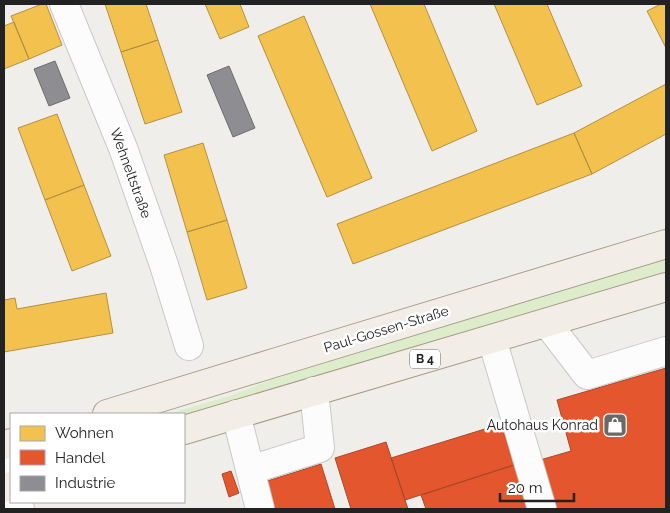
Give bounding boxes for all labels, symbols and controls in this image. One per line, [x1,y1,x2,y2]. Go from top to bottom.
street label: Wehneltstraße [107,126,155,220]
street label: Paul-Gossen-Straße [322,302,450,356]
road number: B 4 [410,349,440,368]
shop icon: Autohaus Konrad [602,412,628,438]
legend [10,413,185,503]
place label: Autohaus Konrad [487,417,598,433]
text: Wohnen [55,424,114,442]
text: Handel [55,449,106,467]
scale bar [500,470,574,502]
text: Industrie [55,474,116,492]
text: 20 m [508,479,543,497]

